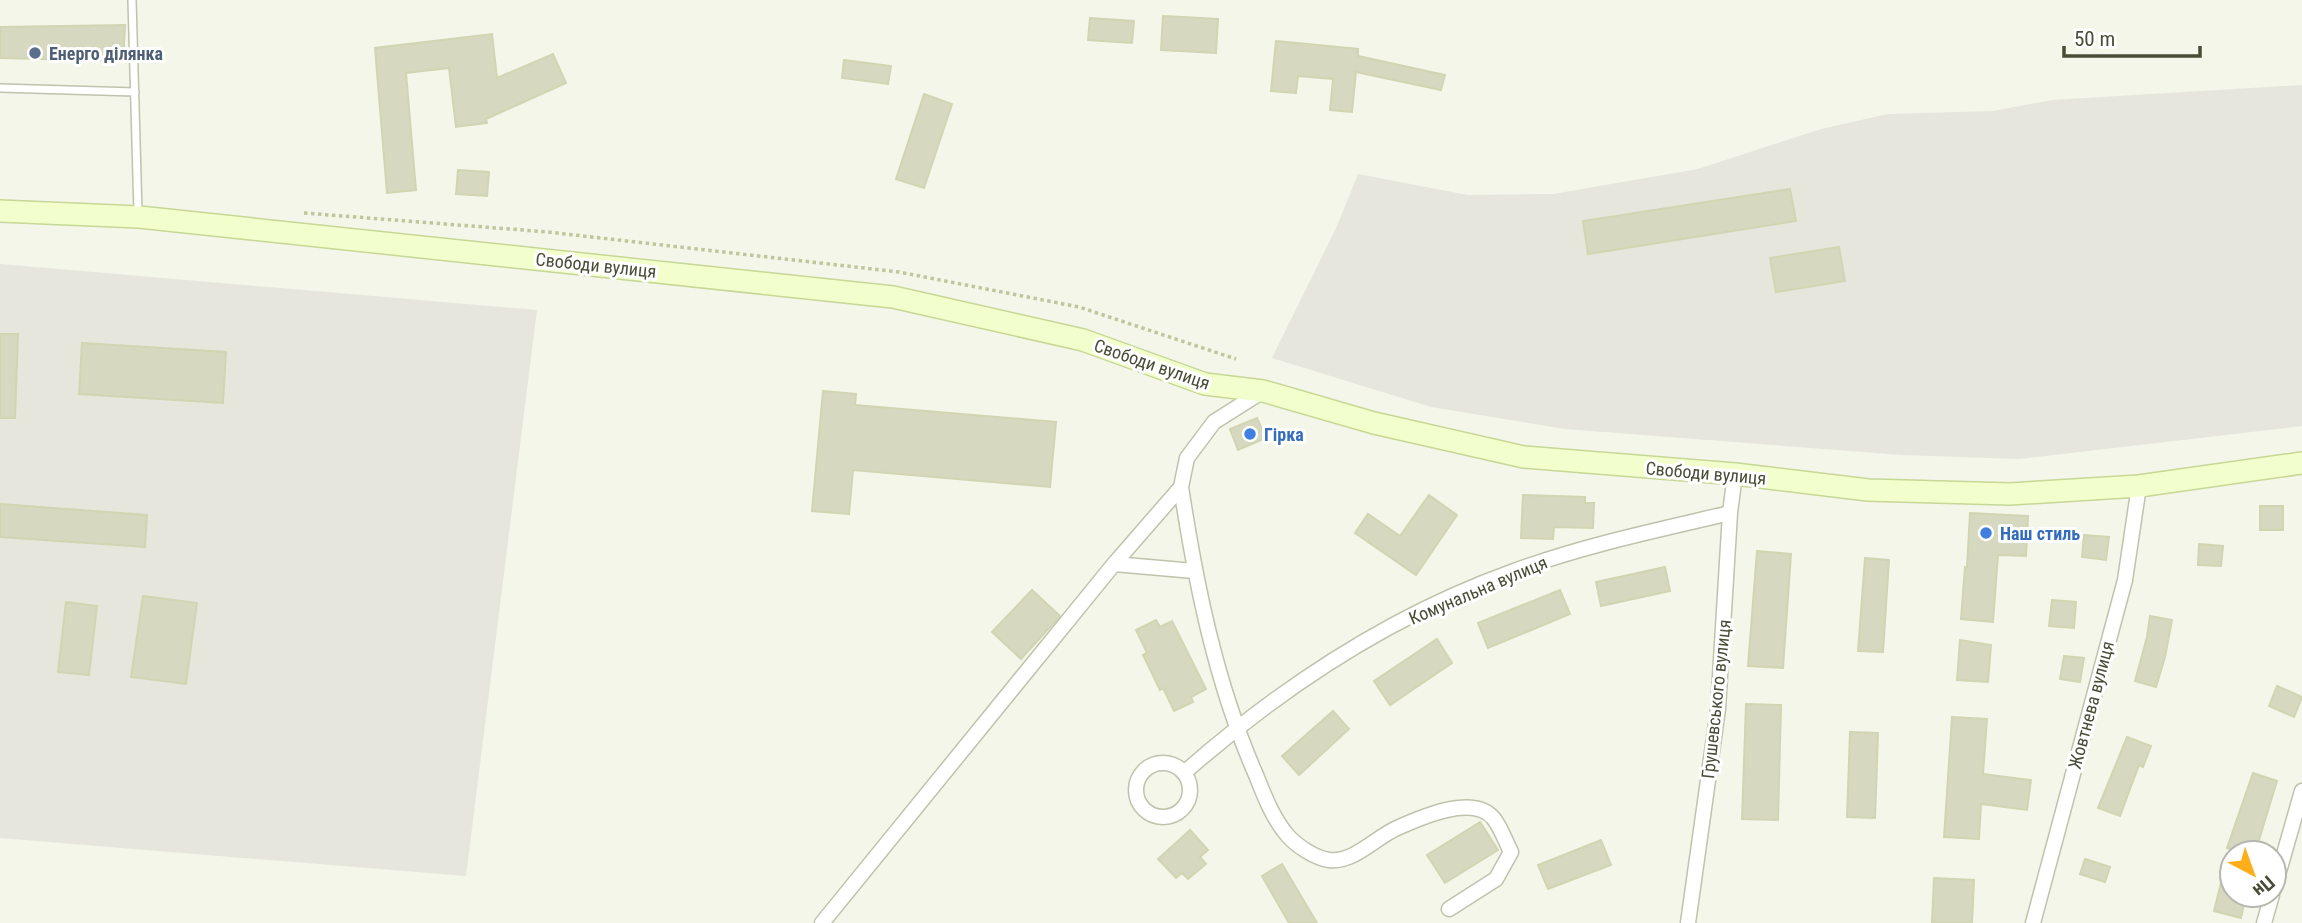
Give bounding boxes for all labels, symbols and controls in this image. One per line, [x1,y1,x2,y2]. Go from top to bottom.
scale bar [2064,14,2200,58]
text: 50 m [2074,27,2115,51]
place label: Енерго ділянка [49,43,163,64]
marker: Енерго ділянка [27,45,43,61]
street label: Свободи вулиця [535,248,657,282]
street label: Свободи вулиця [1091,334,1213,394]
place label: Гірка [1264,424,1304,445]
marker: Гірка [1242,426,1258,442]
street label: Свободи вулиця [1645,457,1767,489]
place label: Наш стиль [2000,523,2080,544]
marker: Наш стиль [1978,525,1994,541]
street label: Комунальна вулиця [1406,551,1550,629]
street label: Грушевського вулиця [1697,618,1735,780]
street label: Жовтнева вулиця [2064,639,2118,771]
north arrow [2218,839,2288,909]
text: Пн [2248,871,2279,902]

